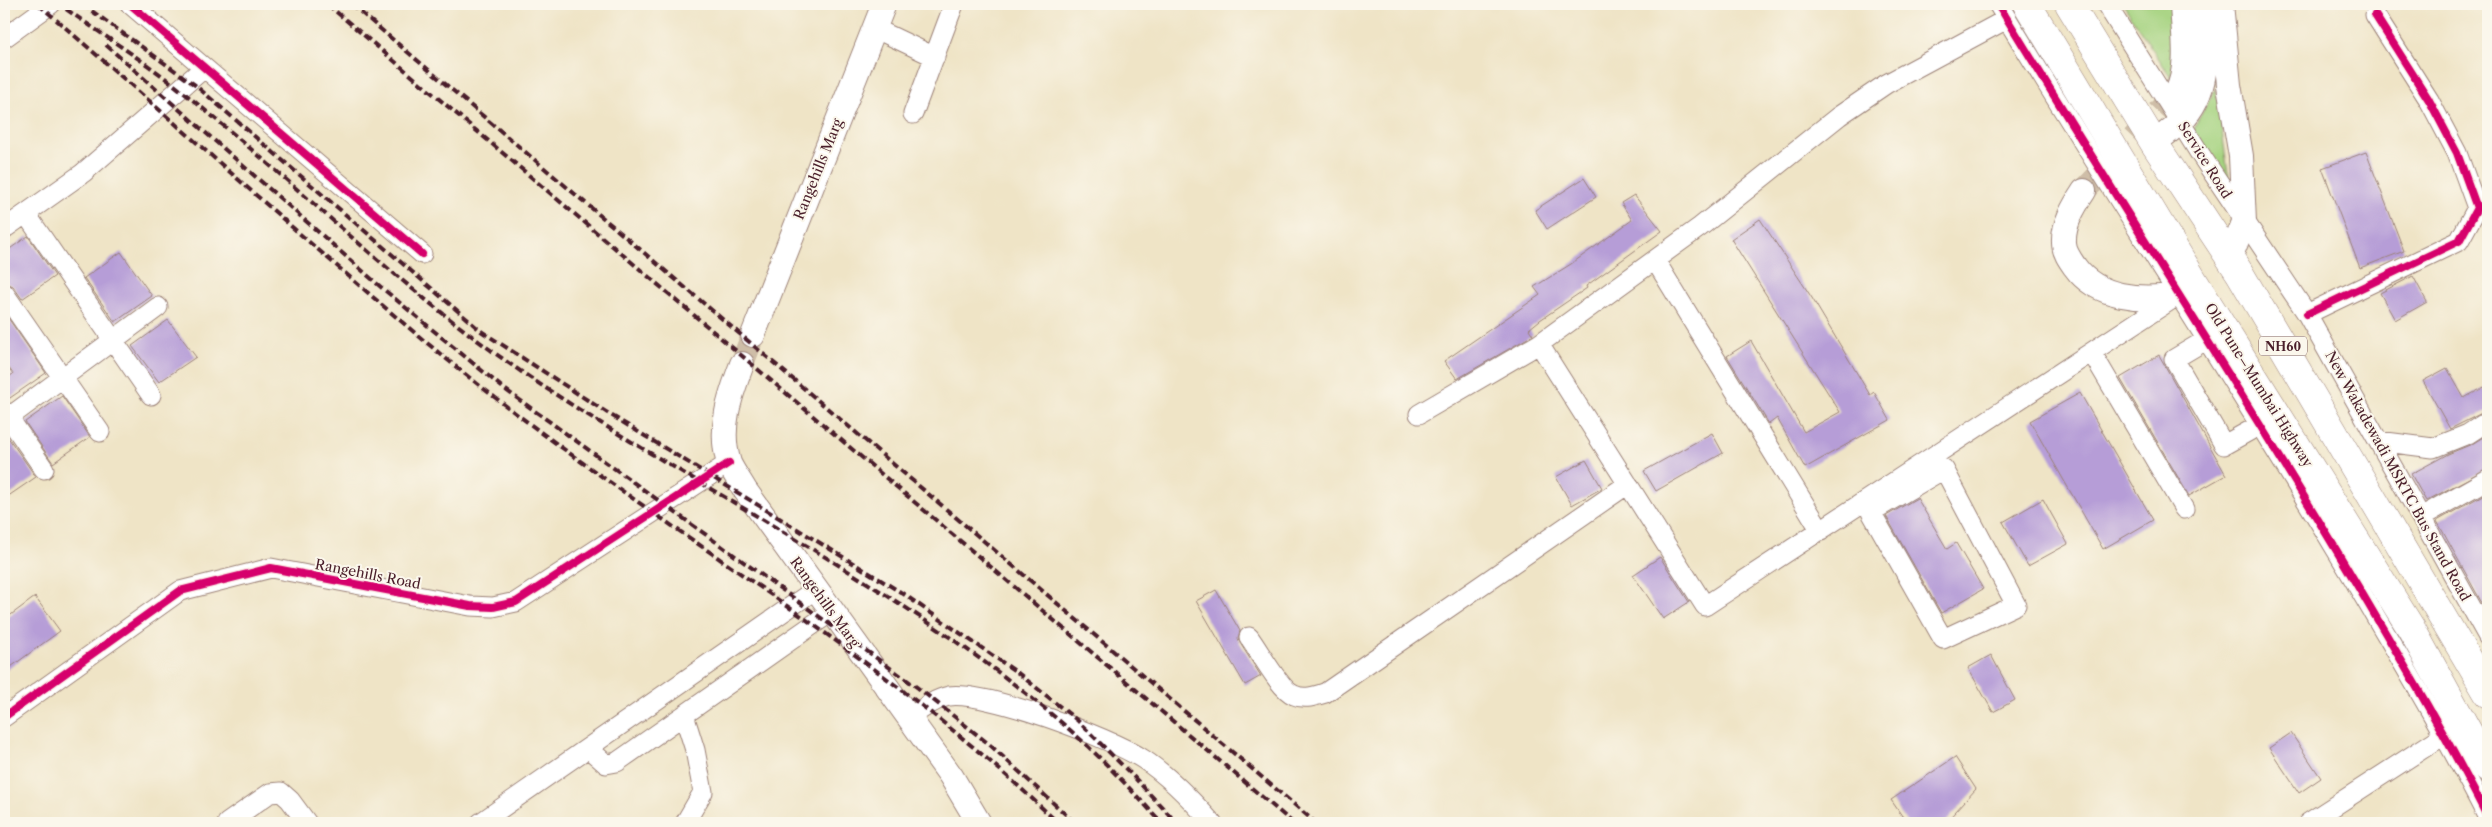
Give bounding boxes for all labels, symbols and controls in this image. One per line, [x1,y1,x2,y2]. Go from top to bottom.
street label: Rangehills Marg [790,115,847,222]
street label: Service Road [2174,118,2236,202]
street label: Old Pune–Mumbai Highway [2201,300,2317,471]
road number: NH60 [2259,336,2307,356]
street label: New Wakadewadi MSRTC Bus Stand Road [2321,348,2475,605]
street label: Rangehills Marg [786,553,864,651]
street label: Rangehills Road [314,555,423,593]

